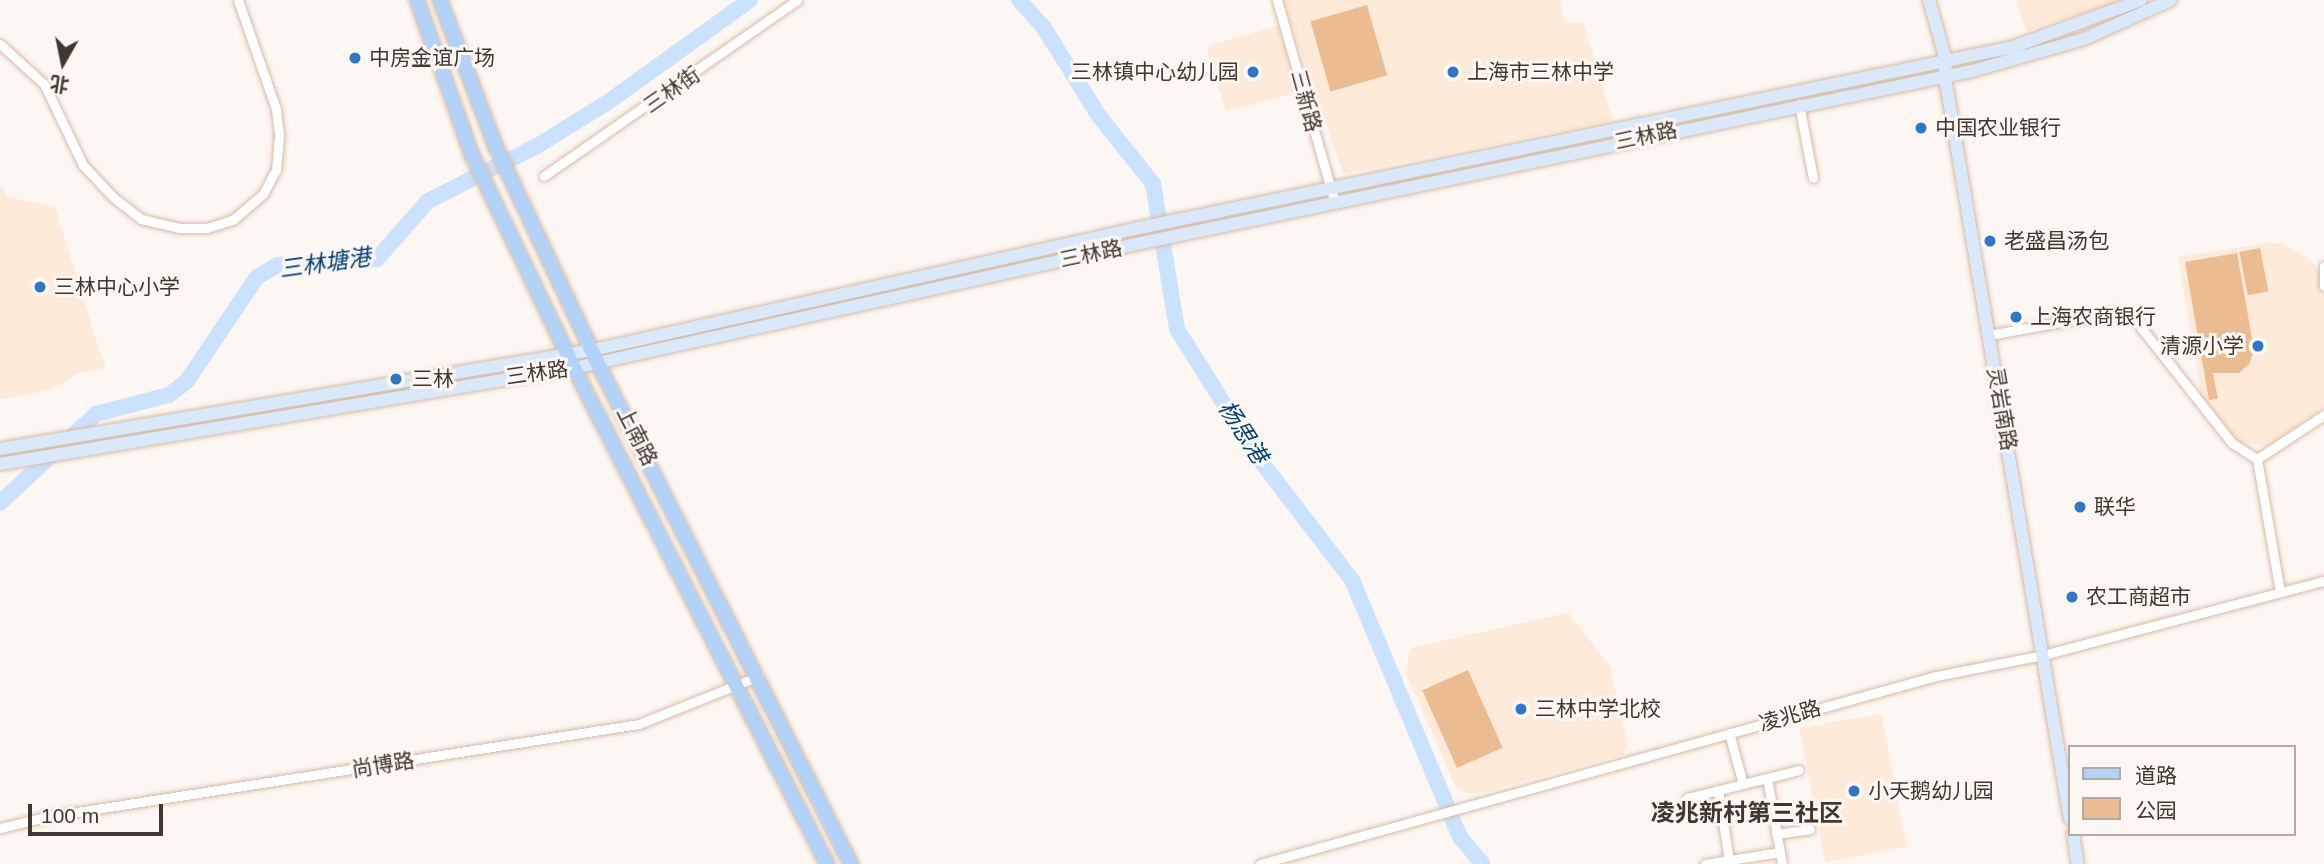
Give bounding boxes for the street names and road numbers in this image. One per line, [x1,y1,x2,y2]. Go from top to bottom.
street label: 三林街 [639,62,705,118]
street label: 三新路 [1286,67,1326,135]
street label: 三林路 [1613,117,1679,155]
street label: 三林路 [1058,235,1124,273]
street label: 三林路 [504,356,570,390]
street label: 灵岩南路 [1982,365,2022,453]
street label: 上南路 [611,402,663,470]
street label: 凌兆路 [1756,695,1824,737]
street label: 尚博路 [350,748,416,782]

